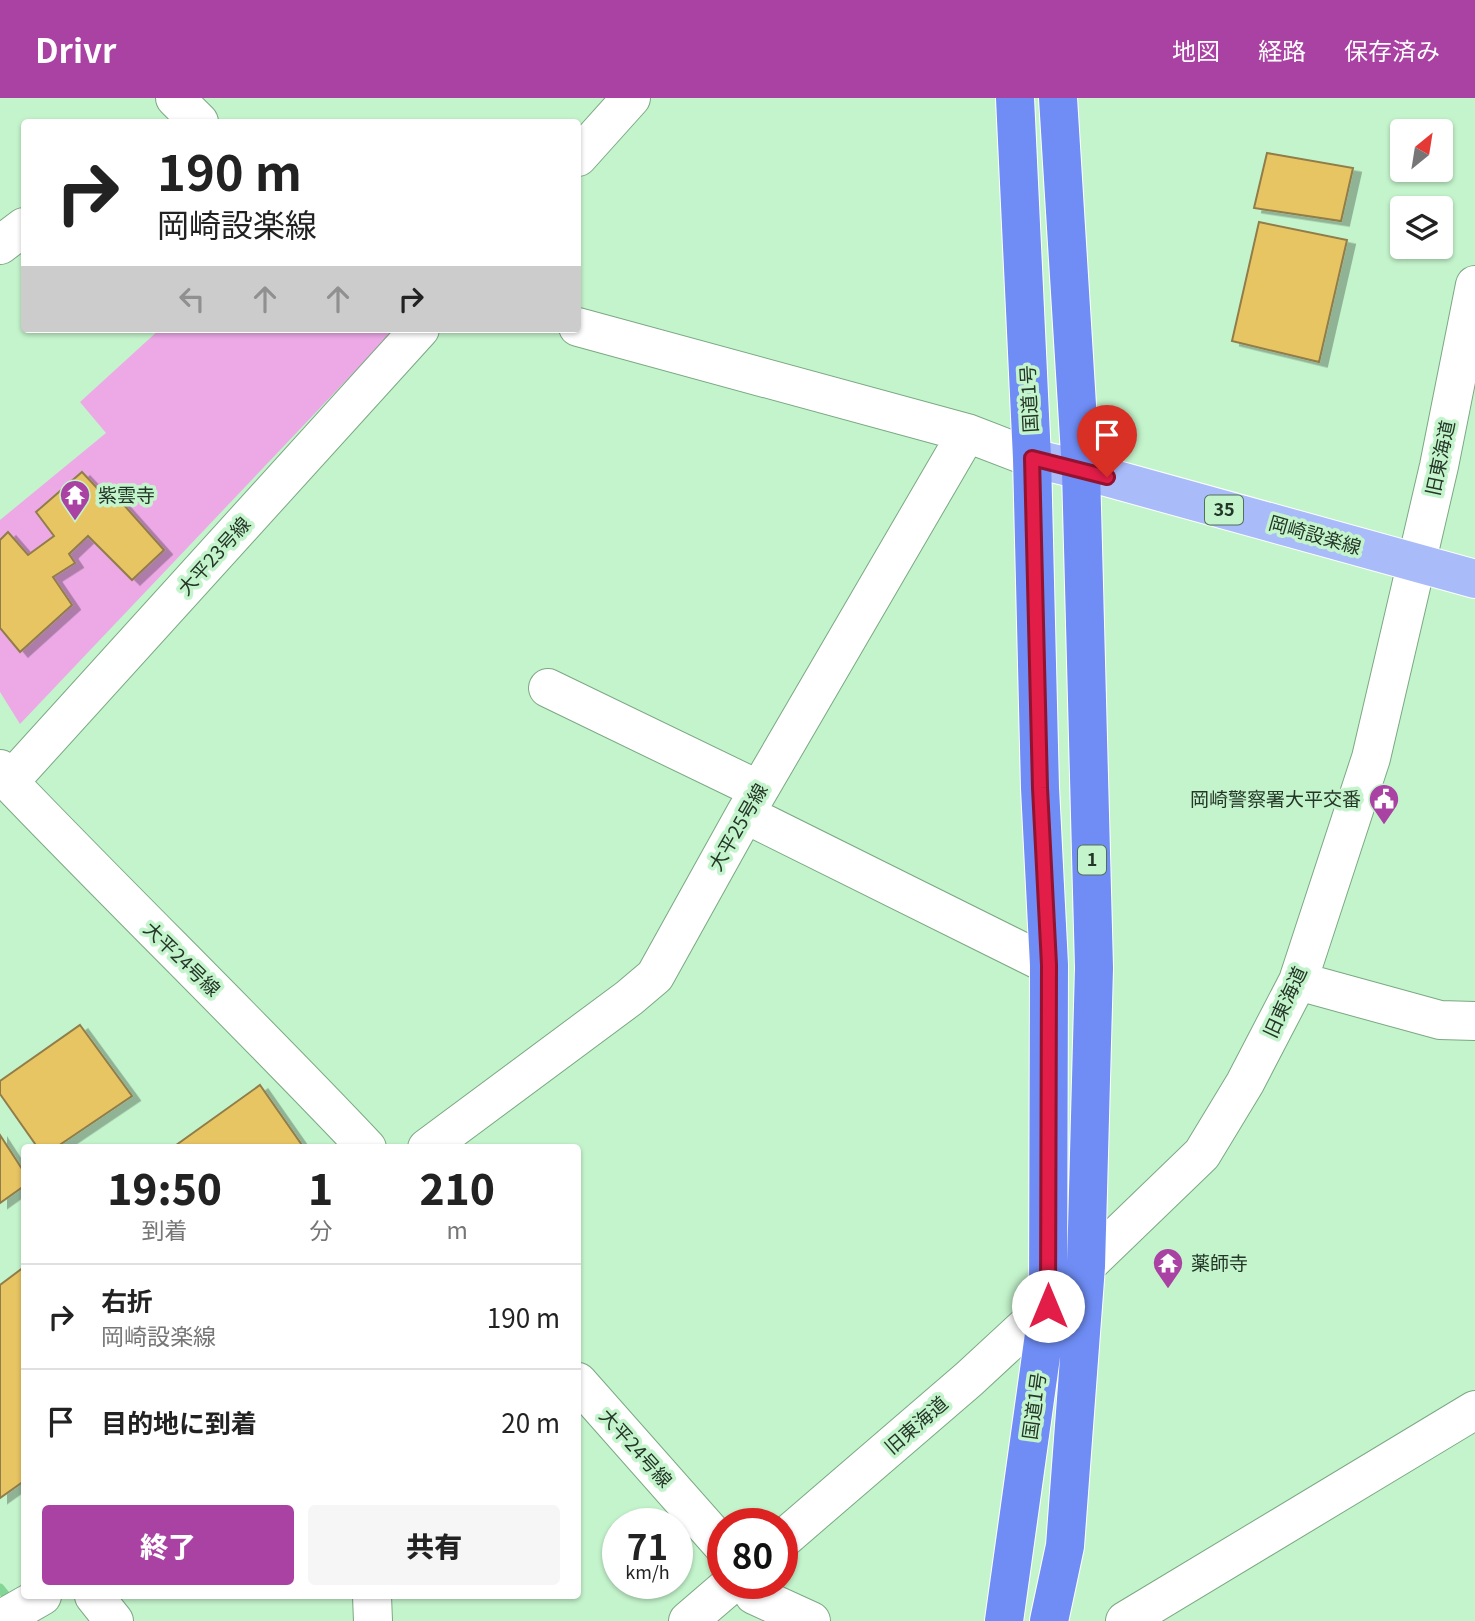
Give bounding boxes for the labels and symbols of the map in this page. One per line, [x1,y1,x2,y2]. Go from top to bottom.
north arrow [1390,119,1452,182]
street label: 国道1号 [1012,365,1043,434]
pin [1077,405,1137,477]
street label: 旧東海道 [1417,418,1460,498]
temple icon: 紫雲寺 [58,478,92,522]
place label: 紫雲寺 [98,480,155,507]
road number: 35 [1205,496,1243,524]
street label: 岡崎設楽線 [1266,507,1365,560]
street label: 大平23号線 [170,510,255,600]
street label: 大平25号線 [701,777,773,875]
public building icon: 岡崎警察署大平交番 [1367,782,1401,826]
place label: 岡崎警察署大平交番 [1190,784,1361,811]
road number: 1 [1078,846,1106,874]
street label: 大平24号線 [139,914,227,1001]
street label: 旧東海道 [1255,961,1312,1042]
temple icon: 薬師寺 [1151,1246,1185,1290]
place label: 薬師寺 [1191,1248,1248,1275]
position arrow [1011,1269,1085,1343]
street label: 国道1号 [1014,1370,1051,1441]
street label: 旧東海道 [877,1389,953,1459]
street label: 大平24号線 [595,1402,680,1492]
speed limit sign: 80 [707,1508,798,1599]

